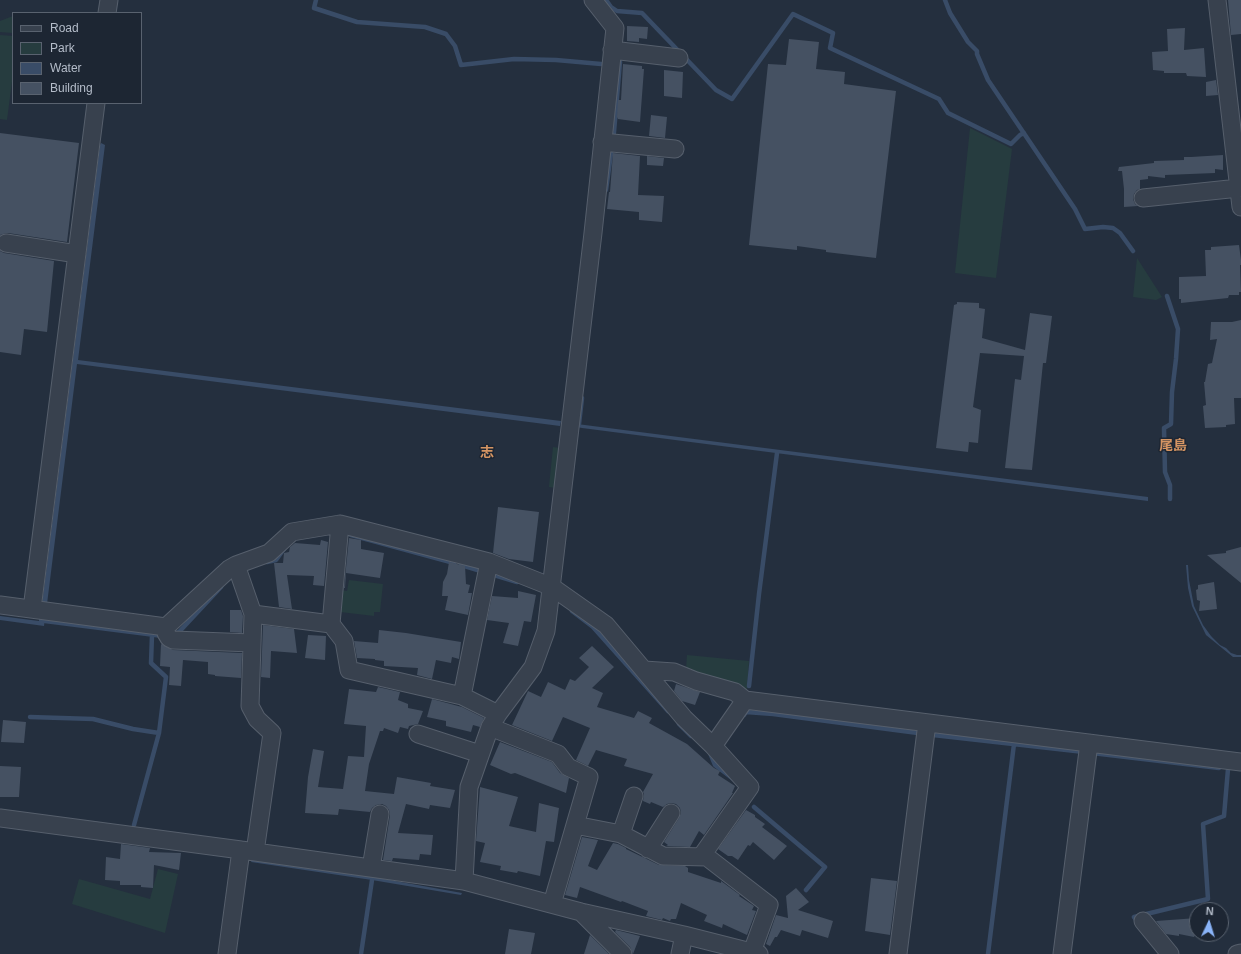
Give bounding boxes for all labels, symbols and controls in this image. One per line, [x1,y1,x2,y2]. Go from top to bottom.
legend [12,12,142,104]
text: Road [50,21,79,35]
text: Park [50,41,75,55]
text: Water [50,61,82,75]
text: Building [50,81,93,95]
district label: 尾島 [1159,438,1187,454]
district label: 志 [480,445,494,461]
north arrow [1189,902,1229,942]
text: N [1205,905,1214,917]

